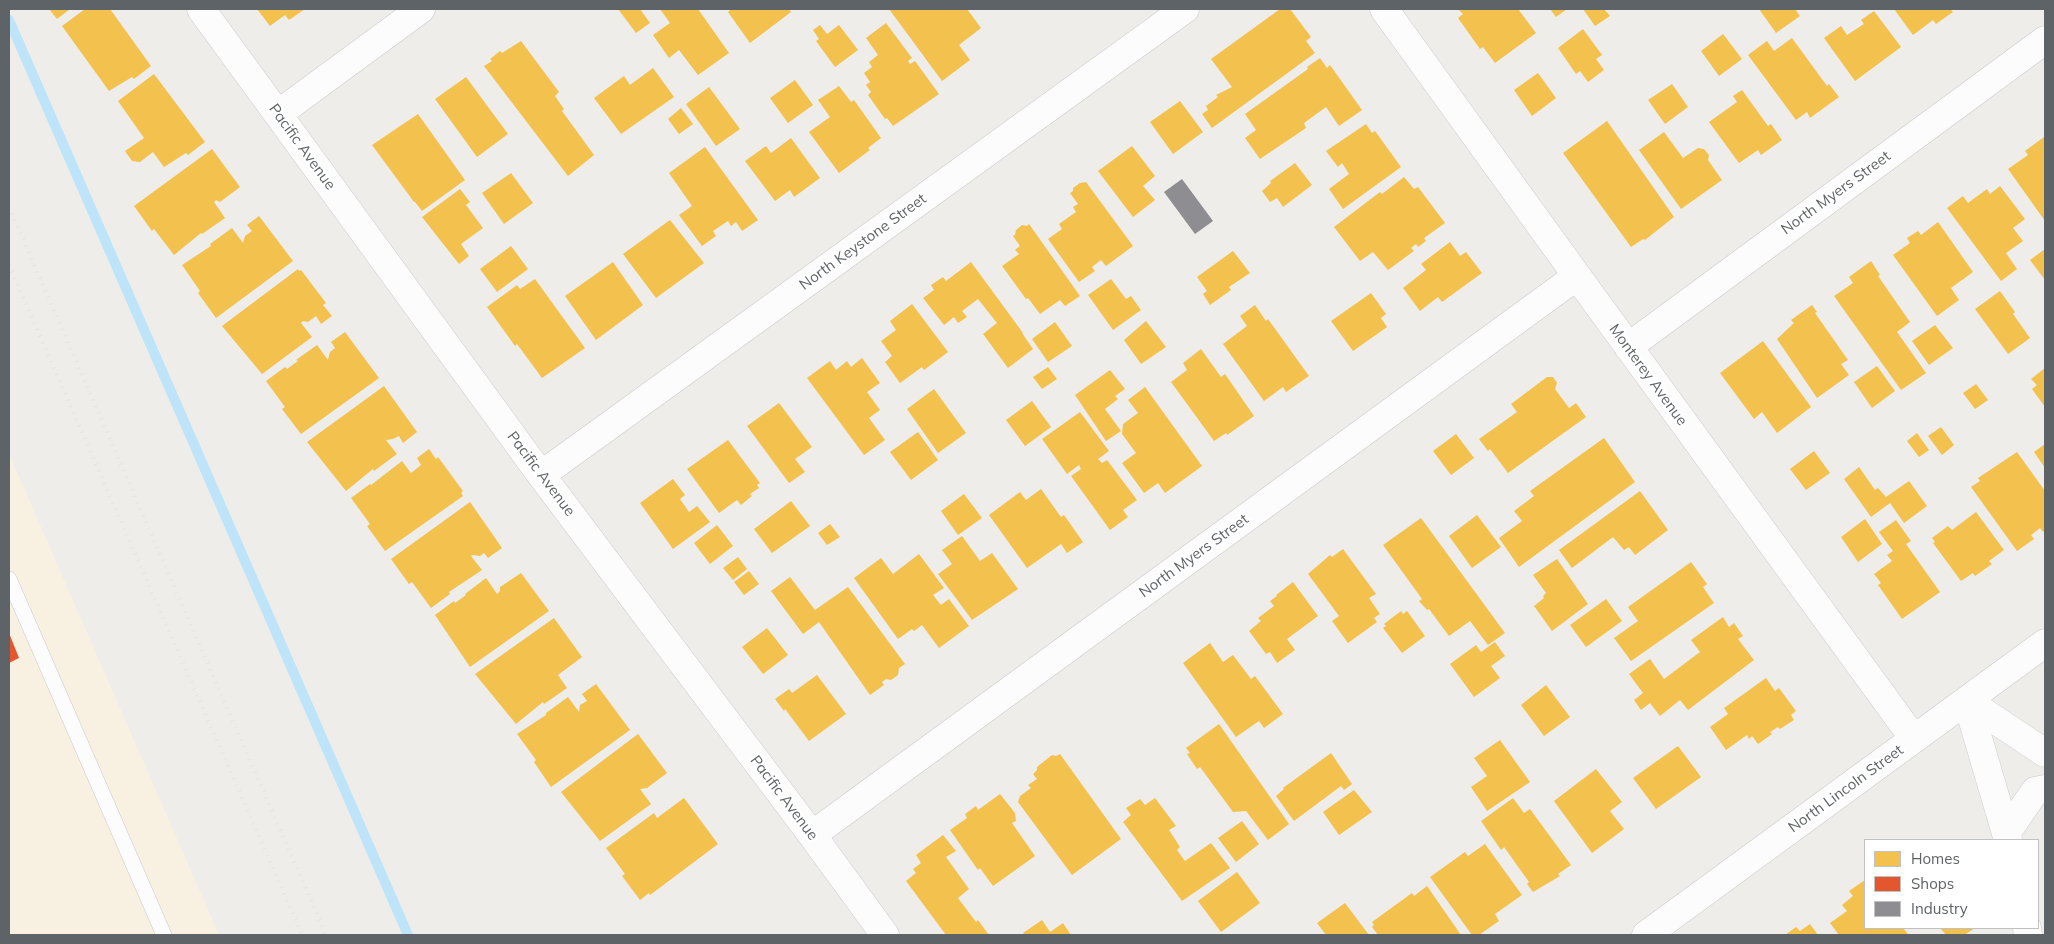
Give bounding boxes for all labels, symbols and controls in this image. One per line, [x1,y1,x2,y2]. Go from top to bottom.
street label: Pacific Avenue [265,101,339,193]
street label: North Myers Street [1778,147,1894,239]
street label: North Keystone Street [796,190,930,294]
street label: Monterey Avenue [1605,321,1691,429]
street label: Pacific Avenue [503,428,579,520]
street label: North Myers Street [1136,510,1252,602]
street label: North Lincoln Street [1785,741,1907,837]
street label: Pacific Avenue [746,752,822,844]
legend [1864,839,2039,929]
text: Homes [1911,849,1960,868]
text: Shops [1911,874,1954,893]
text: Industry [1911,899,1968,918]

